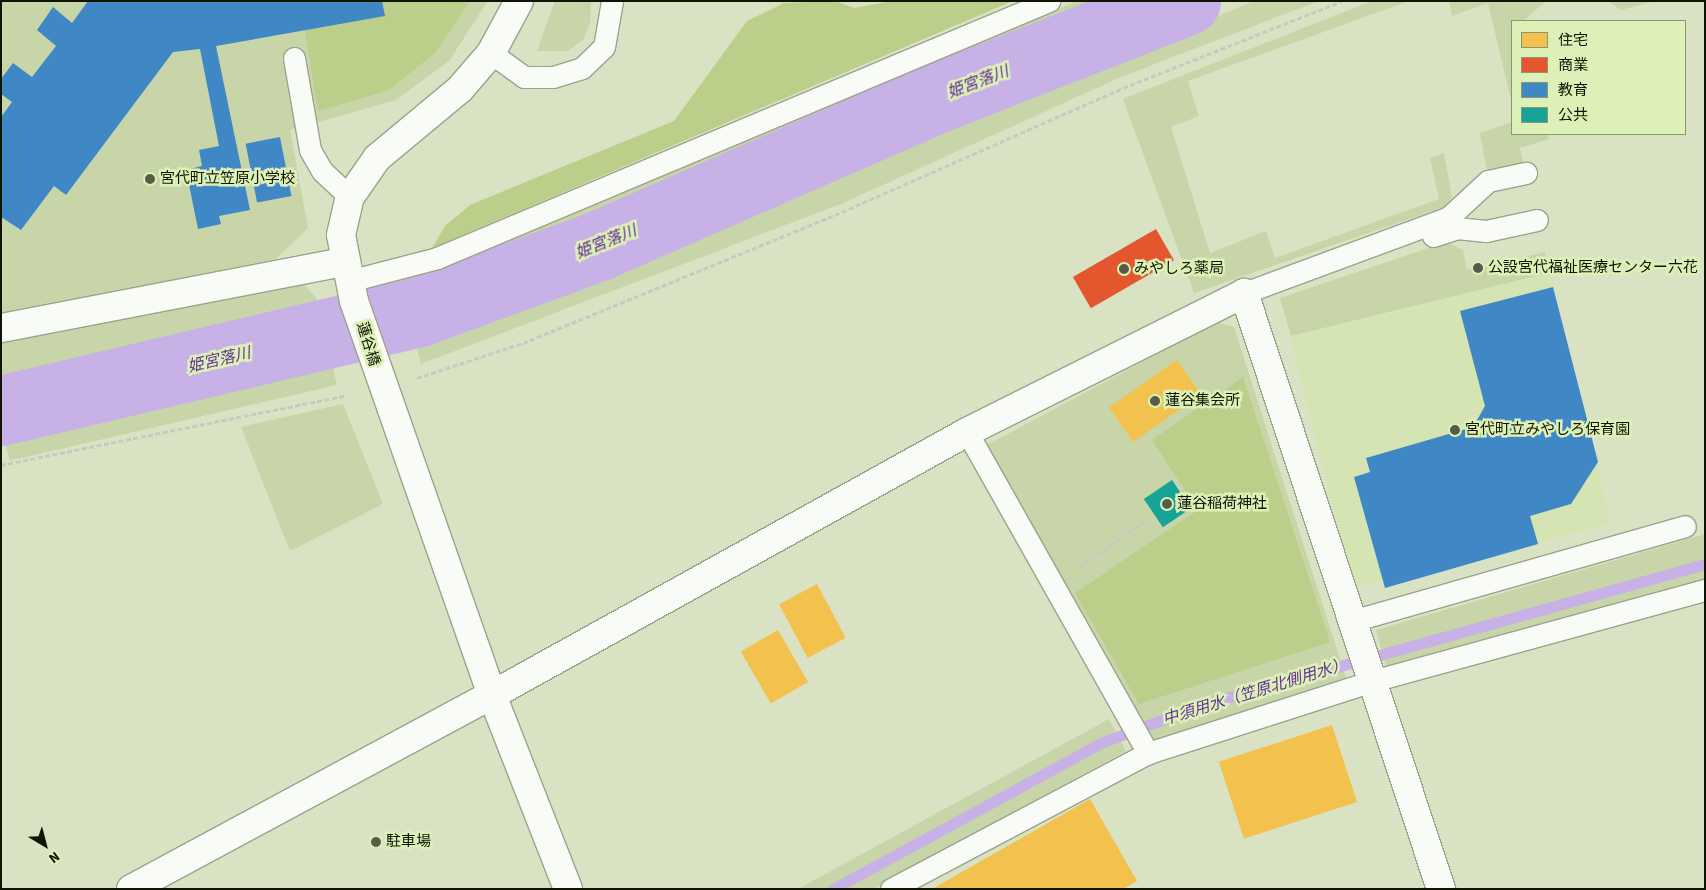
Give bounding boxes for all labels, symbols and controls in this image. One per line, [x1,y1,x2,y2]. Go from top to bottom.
legend [1511,20,1686,135]
text: 住宅 [1558,30,1588,51]
text: 商業 [1558,55,1588,76]
water label: 姫宮落川 [945,62,1011,102]
text: 教育 [1558,80,1588,101]
text: 公共 [1558,105,1588,126]
place label: 宮代町立笠原小学校 [160,170,295,188]
marker: 宮代町立笠原小学校 [144,173,156,185]
water label: 姫宮落川 [573,221,639,263]
place label: 公設宮代福祉医療センター六花 [1488,259,1698,277]
place label: みやしろ薬局 [1134,260,1224,278]
marker: 公設宮代福祉医療センター六花 [1472,262,1484,274]
marker: みやしろ薬局 [1118,263,1130,275]
street label: 蓮谷橋 [353,320,383,368]
water label: 姫宮落川 [186,343,252,377]
place label: 蓮谷集会所 [1165,392,1240,410]
marker: 蓮谷集会所 [1149,395,1161,407]
place label: 宮代町立みやしろ保育園 [1465,421,1630,439]
marker: 宮代町立みやしろ保育園 [1449,424,1461,436]
place label: 蓮谷稲荷神社 [1177,495,1267,513]
marker: 蓮谷稲荷神社 [1161,498,1173,510]
water label: 中須用水（笠原北側用水） [1160,655,1350,729]
north arrow [20,820,70,870]
place label: 駐車場 [386,833,431,851]
marker: 駐車場 [370,836,382,848]
text: N [44,846,64,868]

